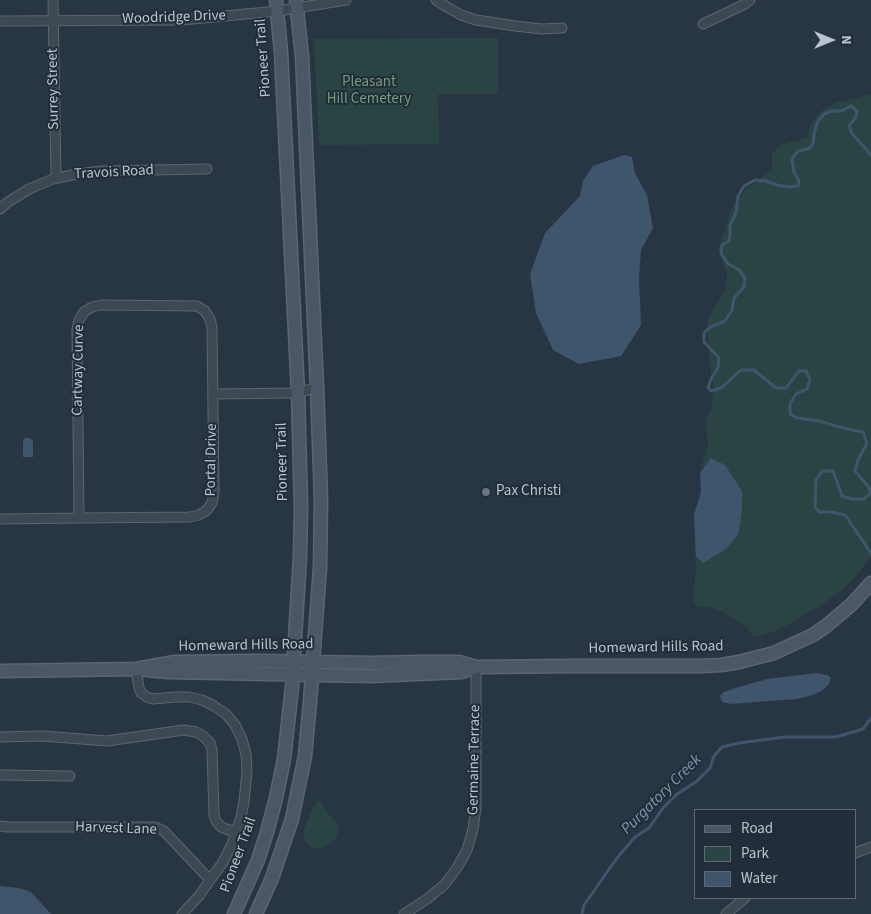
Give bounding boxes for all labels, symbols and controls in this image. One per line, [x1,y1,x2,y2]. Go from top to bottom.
street label: Woodridge Drive [122,7,226,29]
north arrow [806,15,856,65]
street label: Pioneer Trail [252,18,276,98]
text: N [836,35,856,45]
street label: Surrey Street [44,48,64,130]
park label: Pleasant Hill Cemetery [327,74,411,109]
street label: Travois Road [74,162,154,184]
street label: Cartway Curve [69,324,89,416]
street label: Pioneer Trail [273,422,293,502]
street label: Portal Drive [202,423,222,497]
place label: Pax Christi [496,483,561,501]
marker: Pax Christi [480,486,492,498]
street label: Homeward Hills Road [178,636,314,656]
street label: Homeward Hills Road [588,638,724,658]
street label: Germaine Terrace [465,705,485,815]
water label: Purgatory Creek [618,751,706,839]
legend [694,809,856,899]
street label: Pioneer Trail [217,815,261,895]
text: Road [741,818,773,839]
street label: Harvest Lane [75,819,157,839]
text: Park [741,843,769,864]
text: Water [741,868,777,889]

